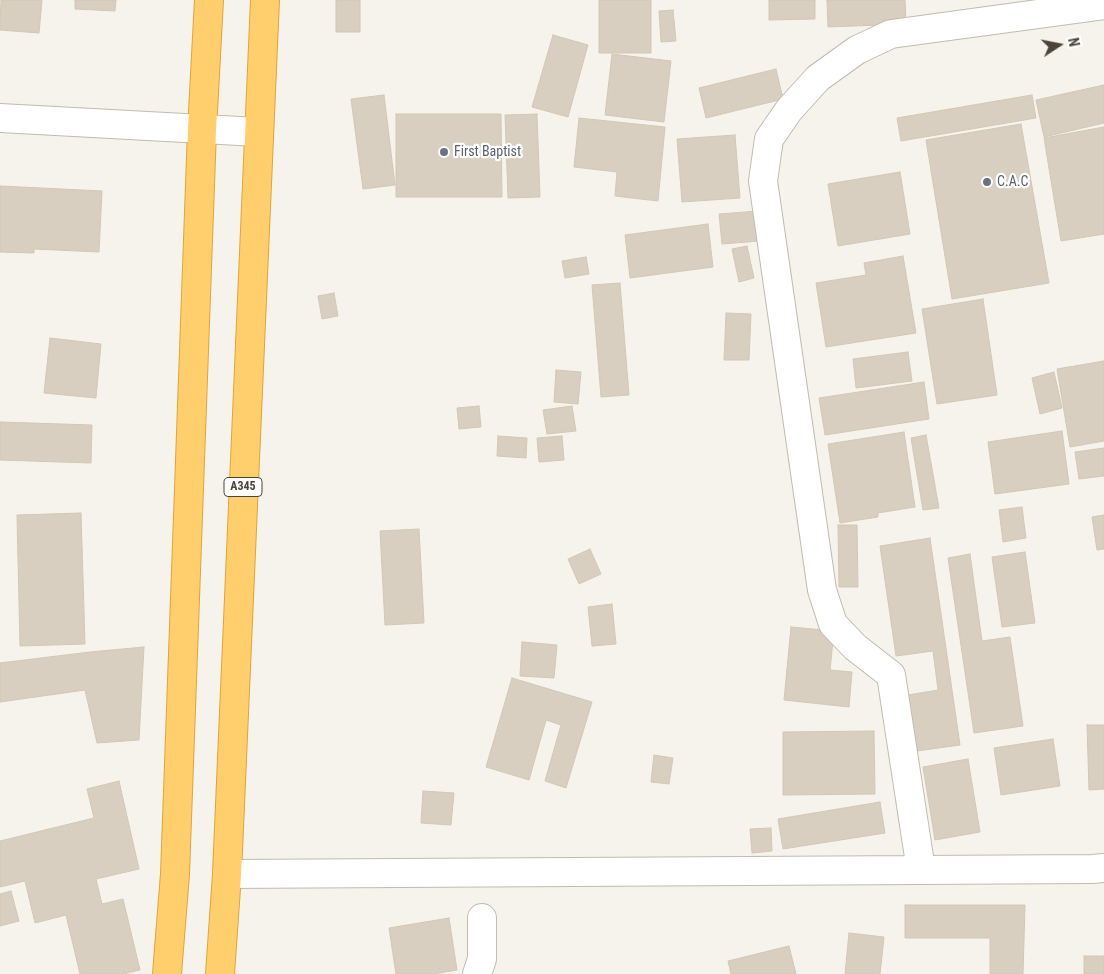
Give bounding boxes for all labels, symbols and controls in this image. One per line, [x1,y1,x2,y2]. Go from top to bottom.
north arrow [1034,20,1084,70]
text: N [1065,36,1082,48]
place label: First Baptist [454,144,521,160]
marker: First Baptist [438,146,450,158]
place label: C.A.C [997,174,1028,190]
marker: C.A.C [981,176,993,188]
road number: A345 [224,478,262,497]

